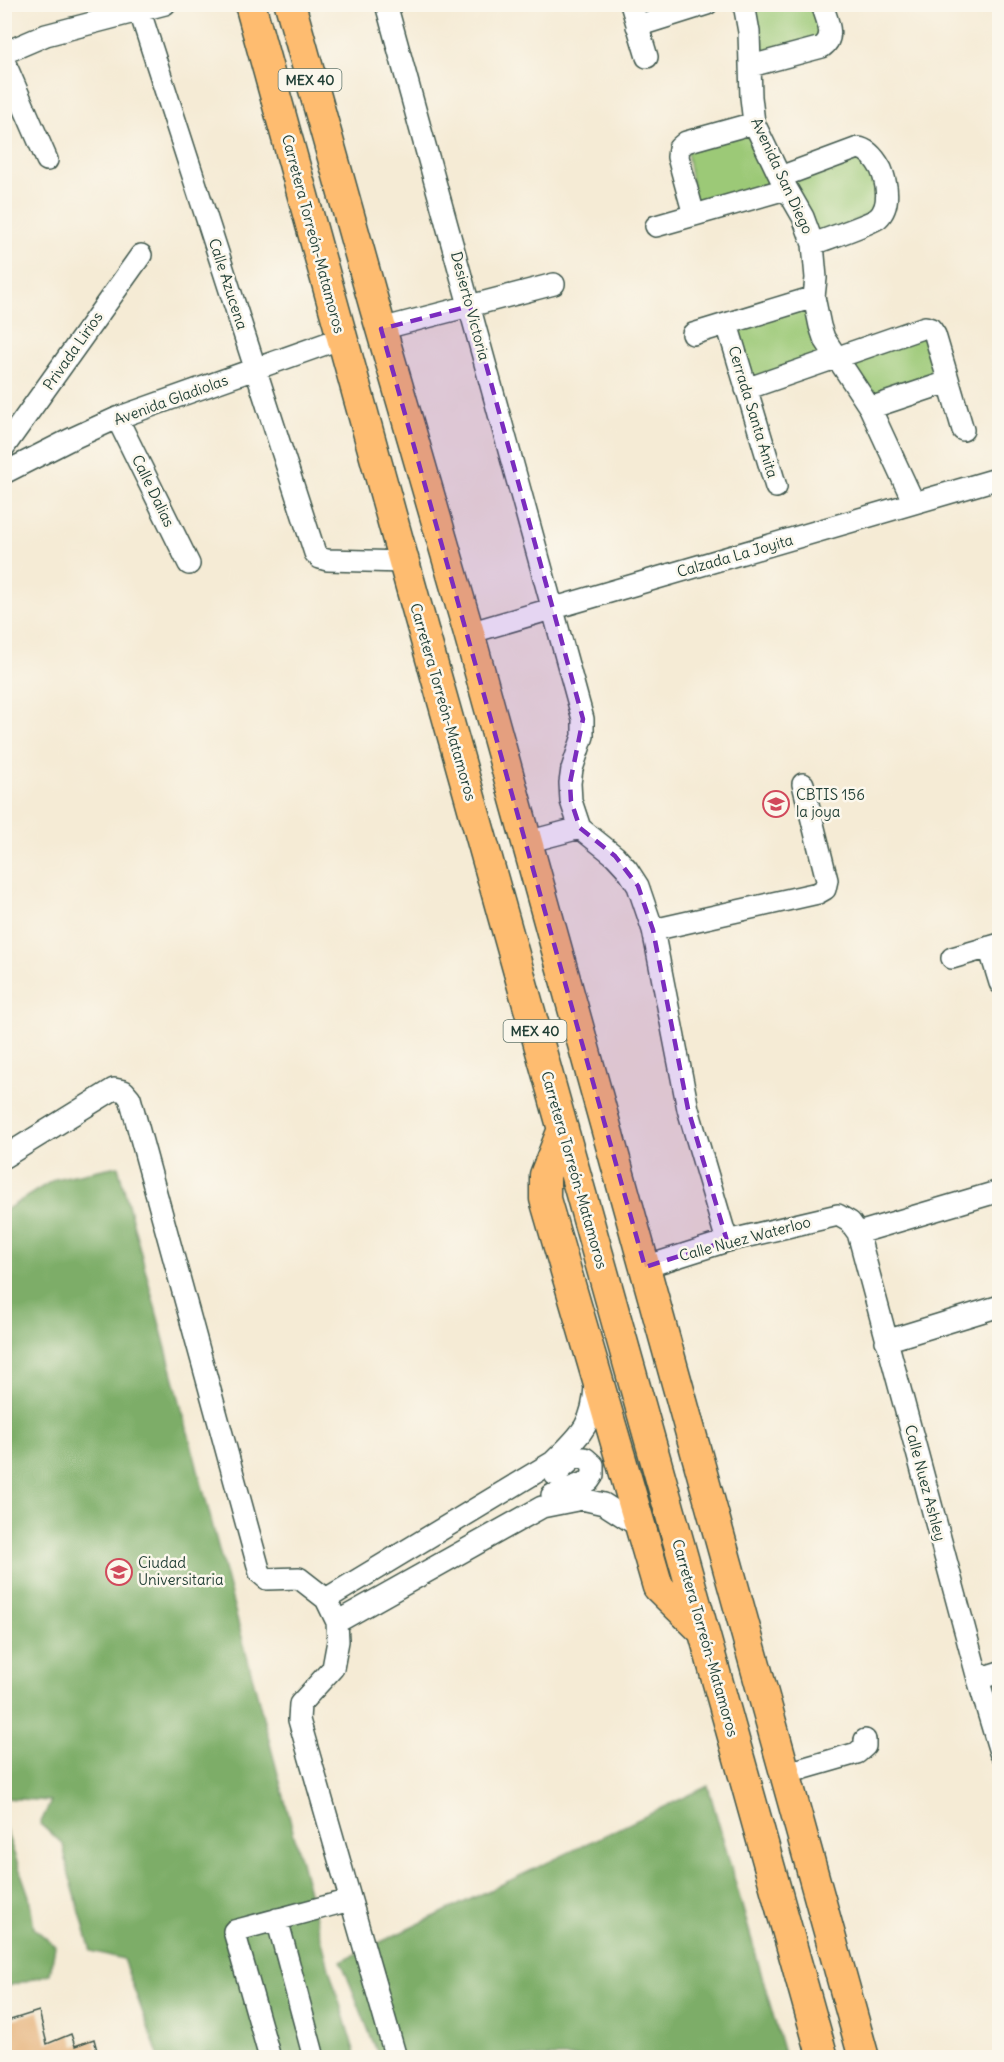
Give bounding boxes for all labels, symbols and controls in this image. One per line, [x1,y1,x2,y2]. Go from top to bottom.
road number: MEX 40 [278,69,342,91]
street label: Avenida San Diego [747,115,818,237]
street label: Carretera Torreón-Matamoros [278,132,349,335]
street label: Calle Azucena [205,236,252,332]
street label: Desierto Victoria [447,249,494,363]
street label: Privada Lirios [39,308,107,394]
street label: Cerrada Santa Anita [724,344,783,481]
street label: Avenida Gladiolas [111,370,231,429]
street label: Calle Dalias [128,452,179,530]
street label: Calzada La Joyita [675,530,796,581]
street label: Carretera Torreón-Matamoros [406,601,481,803]
place label: CBTIS 156 la joya [796,785,865,821]
school or university icon: CBTIS 156 la joya [761,789,791,819]
road number: MEX 40 [504,1020,566,1042]
street label: Carretera Torreón-Matamoros [537,1069,612,1271]
street label: Calle Nuez Waterloo [677,1212,813,1265]
street label: Calle Nuez Ashley [901,1423,950,1543]
street label: Carretera Torreón-Matamoros [668,1537,743,1739]
place label: Ciudad Universitaria [138,1553,224,1589]
school or university icon: Ciudad Universitaria [104,1557,134,1587]

